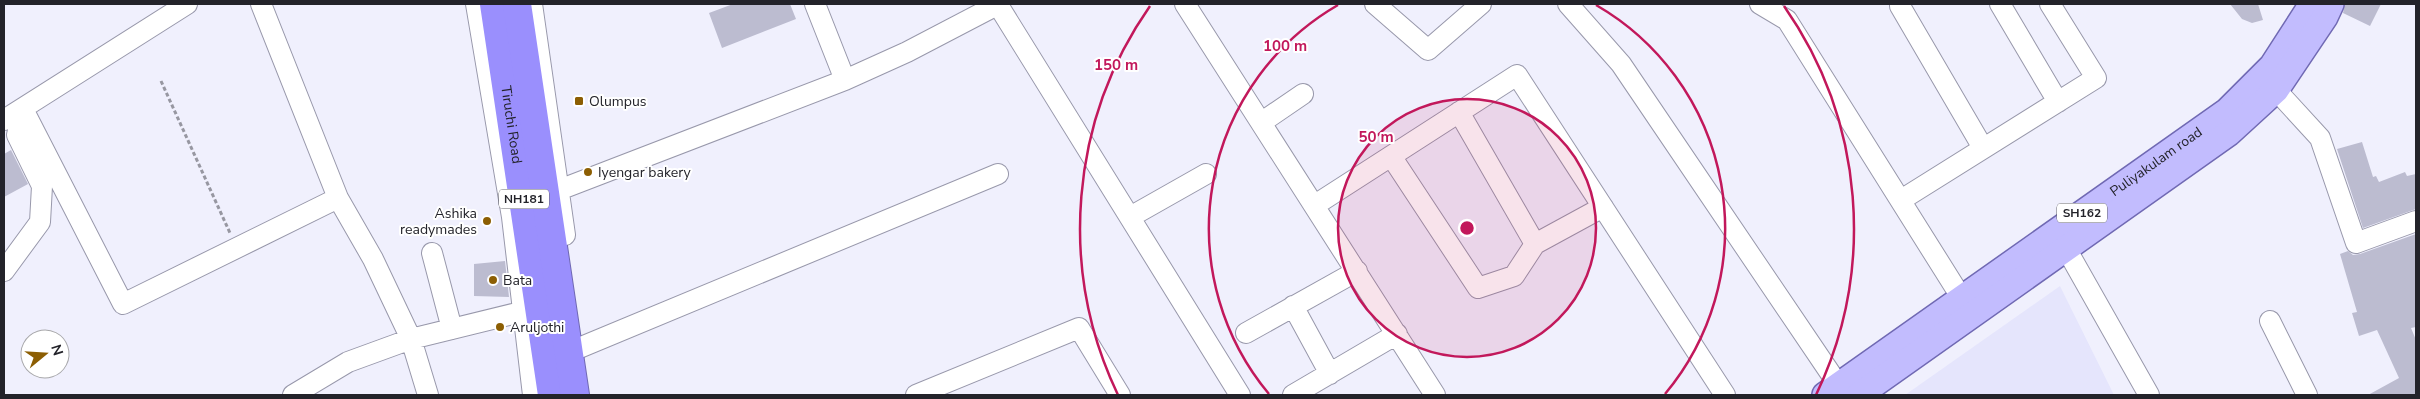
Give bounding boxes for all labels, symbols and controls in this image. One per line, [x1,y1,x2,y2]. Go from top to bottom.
text: 100 m [1263,36,1307,56]
text: 150 m [1094,55,1138,75]
street label: Tiruchi Road [497,84,527,165]
place label: Olumpus [589,92,647,111]
marker: Olumpus [573,95,585,107]
street label: Puliyakulam road [2106,122,2206,200]
text: 50 m [1358,127,1394,147]
place label: Iyengar bakery [598,163,692,182]
marker: Iyengar bakery [582,166,594,178]
road number: NH181 [499,190,549,208]
place label: Ashika readymades [400,204,477,239]
road number: SH162 [2057,204,2107,222]
marker: Ashika readymades [481,215,493,227]
centre of rings [1458,219,1476,237]
place label: Bata [503,271,532,290]
marker: Bata [487,274,499,286]
place label: Aruljothi [510,318,564,337]
marker: Aruljothi [494,321,506,333]
north arrow [20,329,70,379]
text: N [46,342,68,358]

